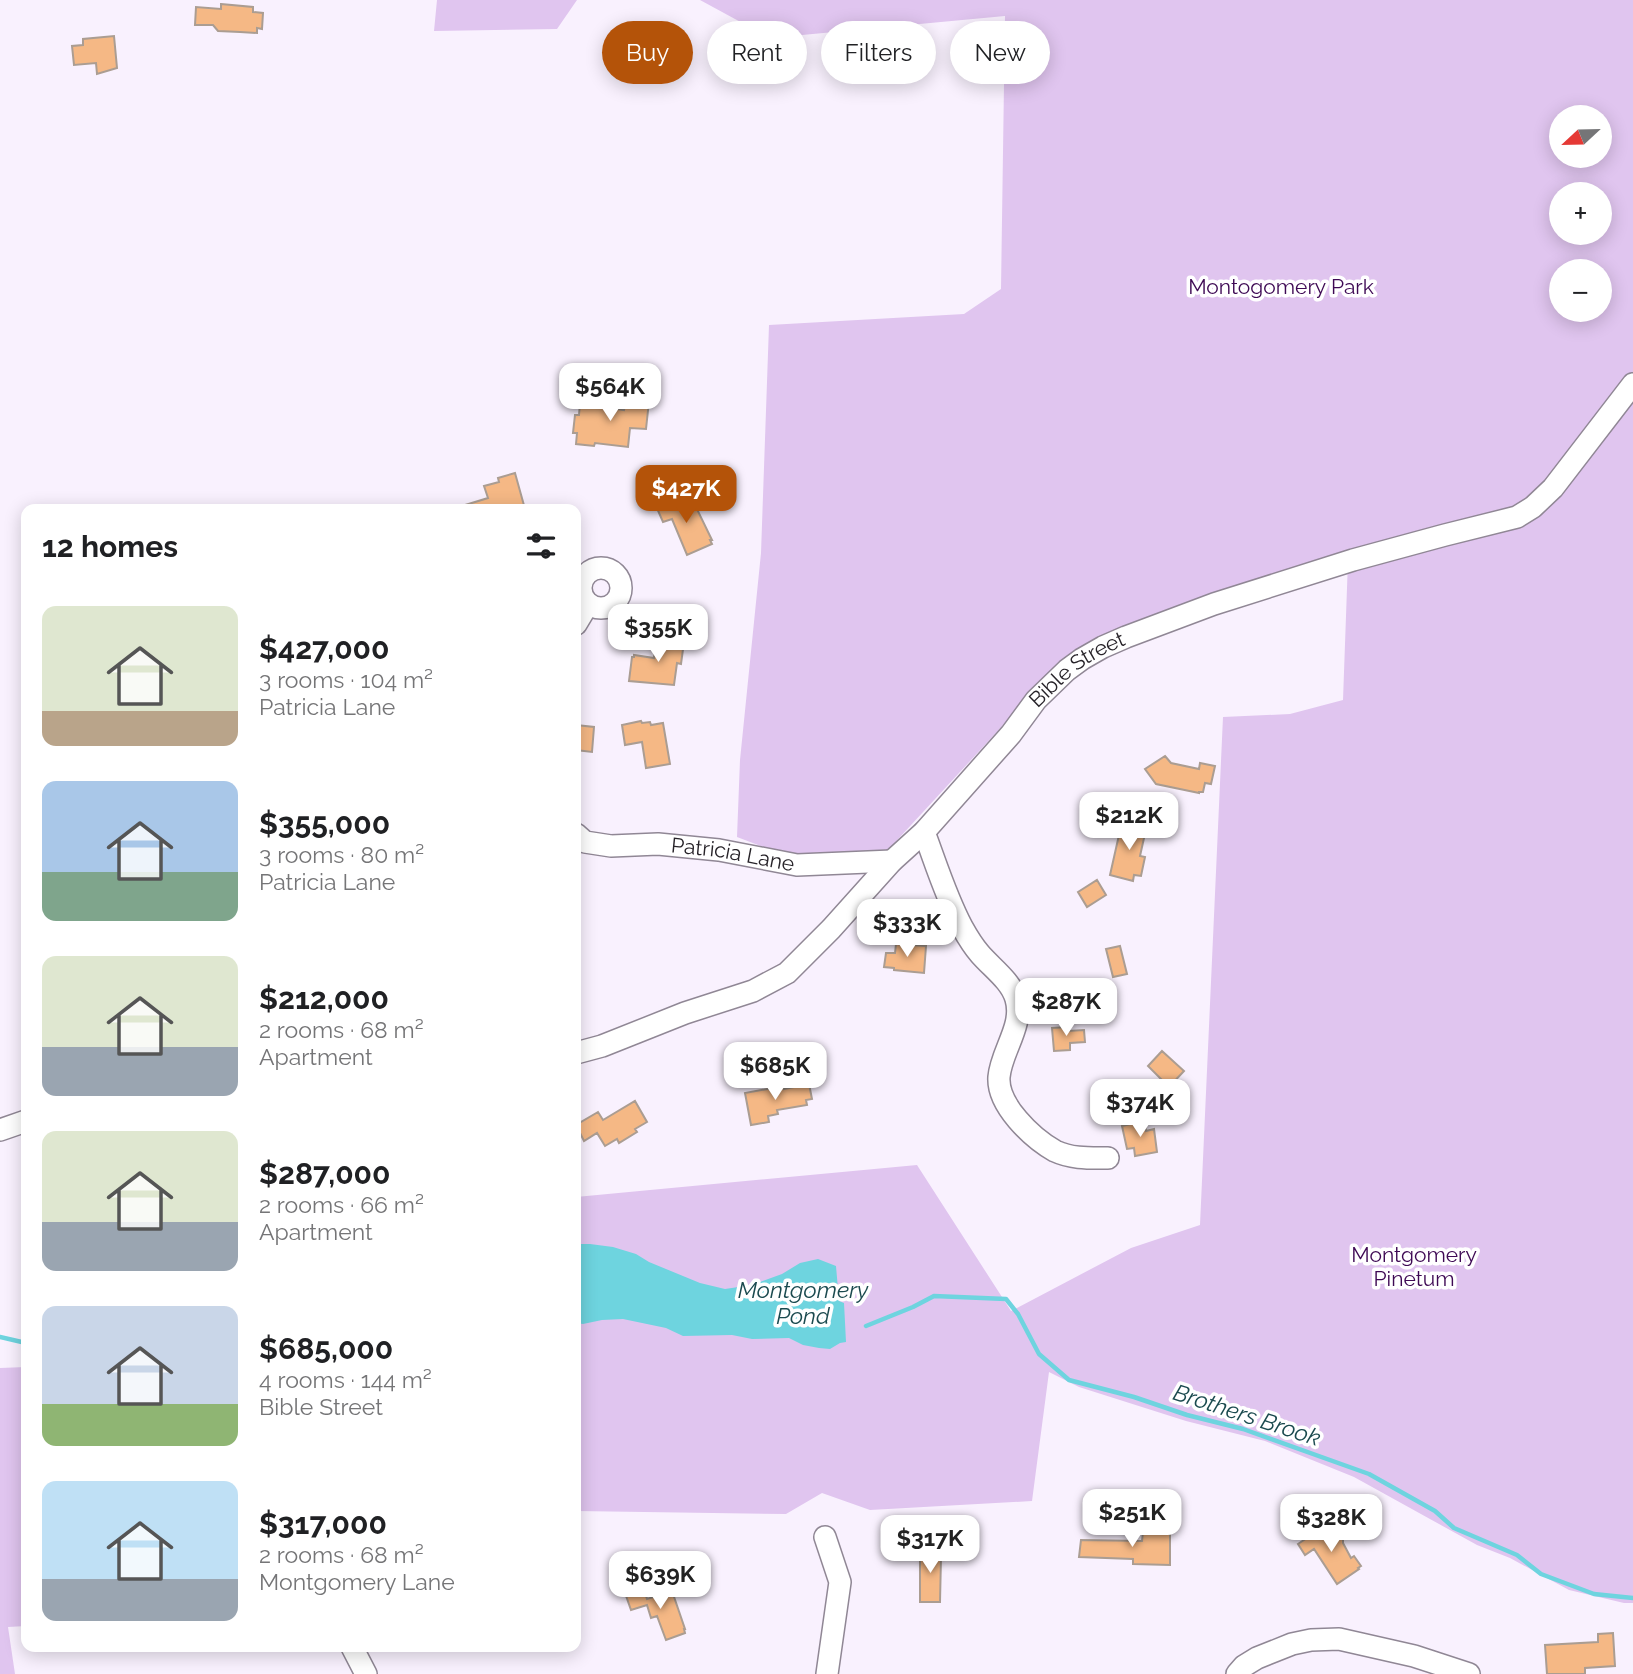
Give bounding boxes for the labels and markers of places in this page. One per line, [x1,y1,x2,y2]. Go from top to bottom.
pin: $564K [561,364,659,423]
pin: $427K [637,466,735,525]
pin: $355K [609,604,707,664]
pin: $212K [1080,792,1178,852]
pin: $333K [858,900,956,959]
pin: $287K [1017,978,1115,1038]
pin: $685K [726,1042,824,1102]
pin: $374K [1091,1080,1189,1139]
pin: $251K [1083,1490,1181,1549]
pin: $328K [1282,1494,1380,1554]
pin: $317K [881,1516,979,1575]
pin: $639K [611,1552,709,1611]

